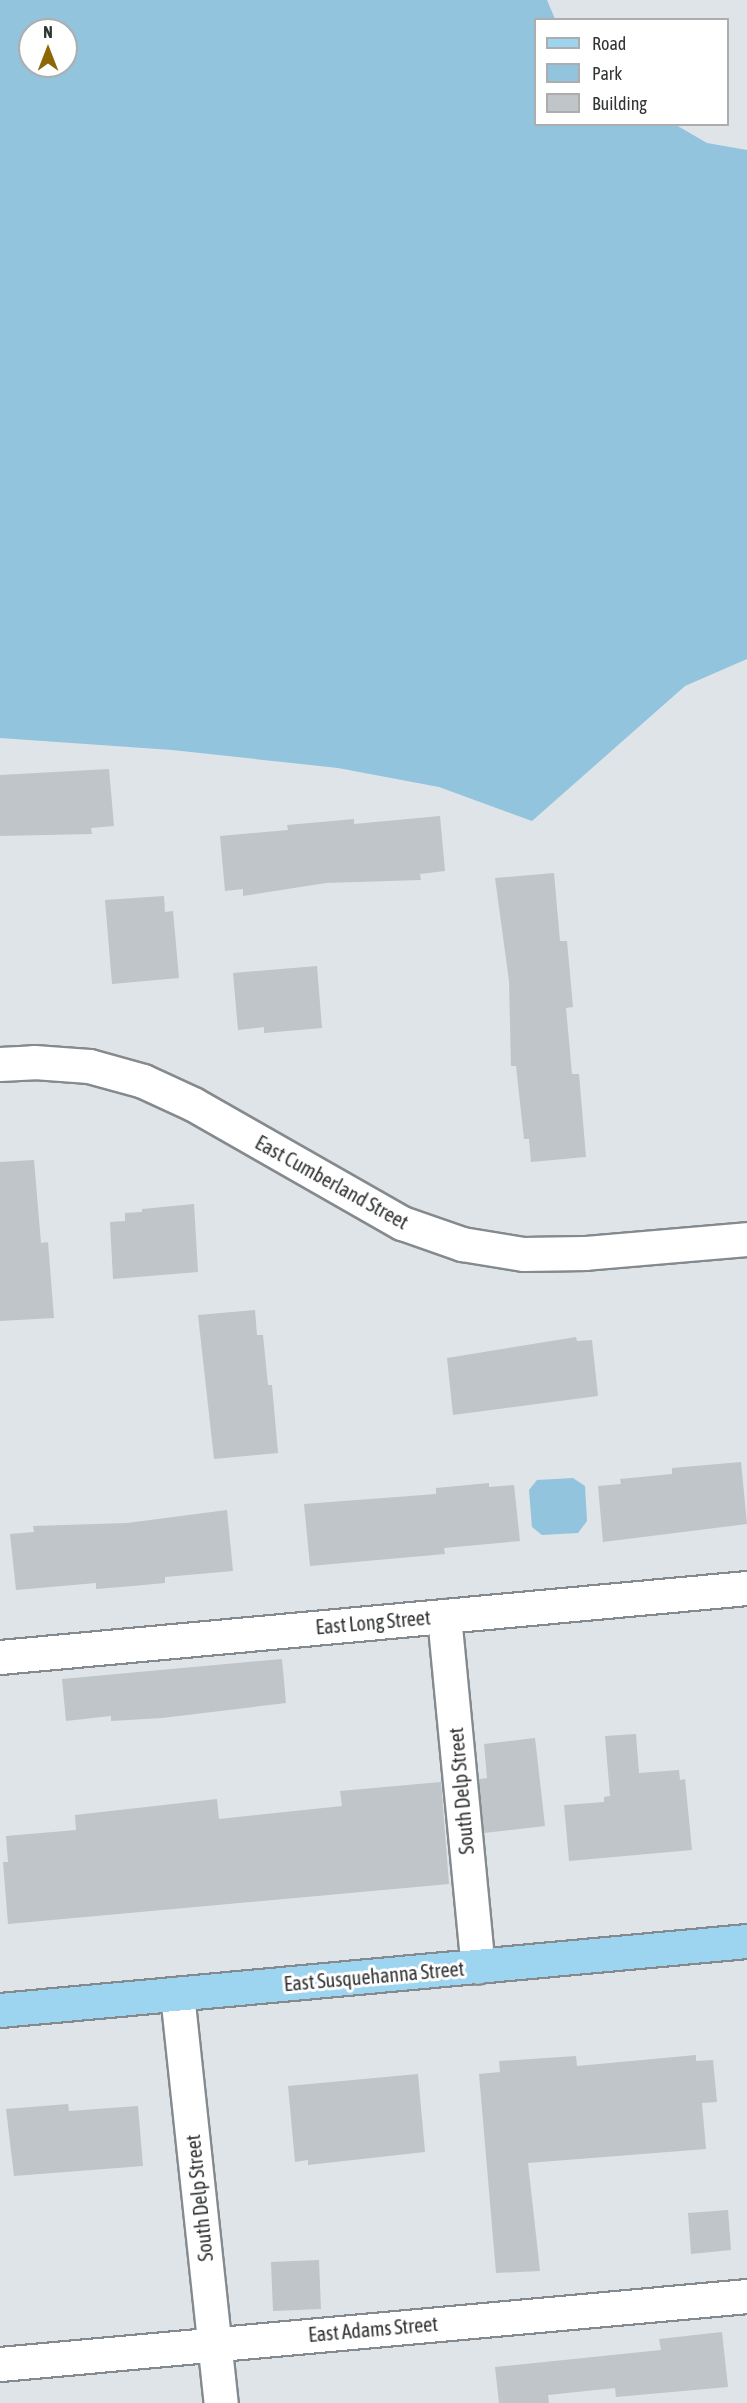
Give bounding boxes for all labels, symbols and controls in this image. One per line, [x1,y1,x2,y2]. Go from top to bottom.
north arrow [18,18,78,78]
legend [534,18,729,126]
text: N [43,23,53,41]
text: Road [592,33,626,54]
text: Park [592,63,622,84]
text: Building [592,93,647,114]
street label: East Cumberland Street [251,1130,413,1234]
street label: East Long Street [314,1605,432,1639]
street label: South Delp Street [443,1727,479,1855]
street label: East Susquehanna Street [283,1956,465,1996]
street label: South Delp Street [180,2133,218,2263]
street label: East Adams Street [307,2311,439,2347]

